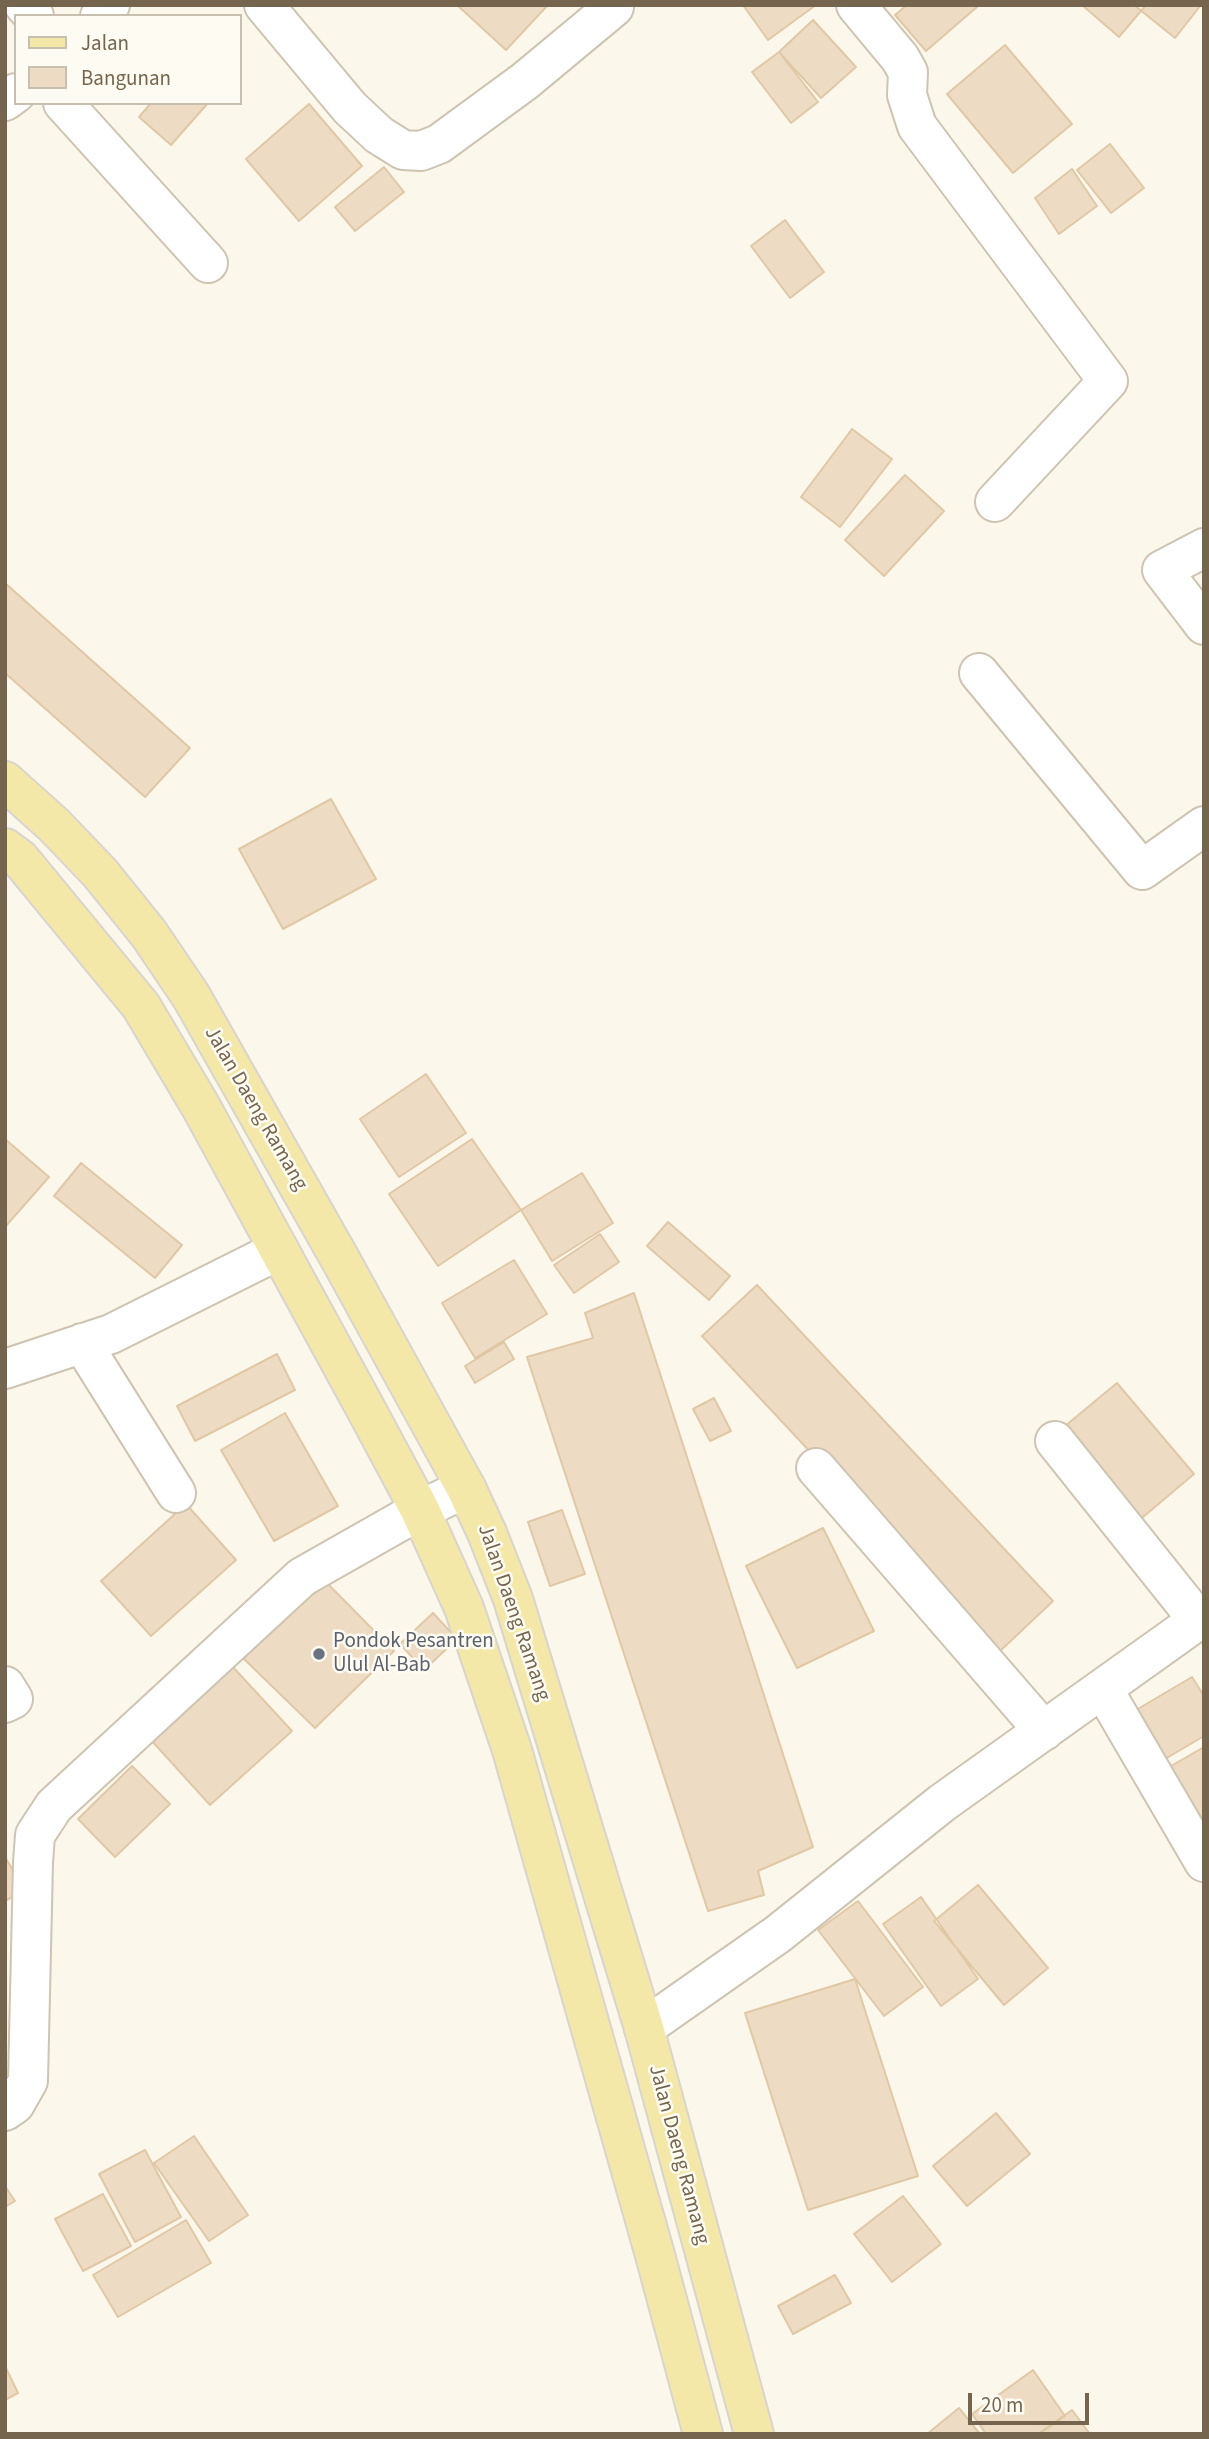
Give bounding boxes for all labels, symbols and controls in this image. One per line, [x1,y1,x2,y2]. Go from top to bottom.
legend [14,14,242,105]
text: Jalan [81,28,129,58]
text: Bangunan [81,63,171,93]
street label: Jalan Daeng Ramang [198,1023,312,1195]
street label: Jalan Daeng Ramang [471,1521,555,1705]
place label: Pondok Pesantren Ulul Al-Bab [333,1629,494,1679]
marker: Pondok Pesantren Ulul Al-Bab [311,1646,327,1662]
street label: Jalan Daeng Ramang [642,2062,714,2248]
scale bar [971,2380,1092,2424]
text: 20 m [981,2390,1023,2420]

